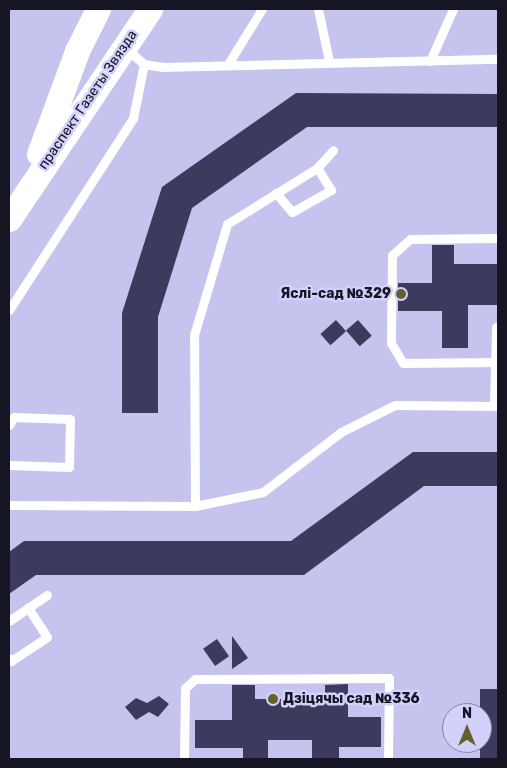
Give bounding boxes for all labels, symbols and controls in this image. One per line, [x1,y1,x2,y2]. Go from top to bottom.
street label: праспект Газеты Звязда [35,27,141,173]
place label: Яслі-сад №329 [280,286,391,302]
marker: Яслі-сад №329 [395,288,407,300]
place label: Дзіцячы сад №336 [283,691,420,707]
marker: Дзіцячы сад №336 [267,693,279,705]
north arrow [442,703,492,753]
text: N [462,705,472,722]

